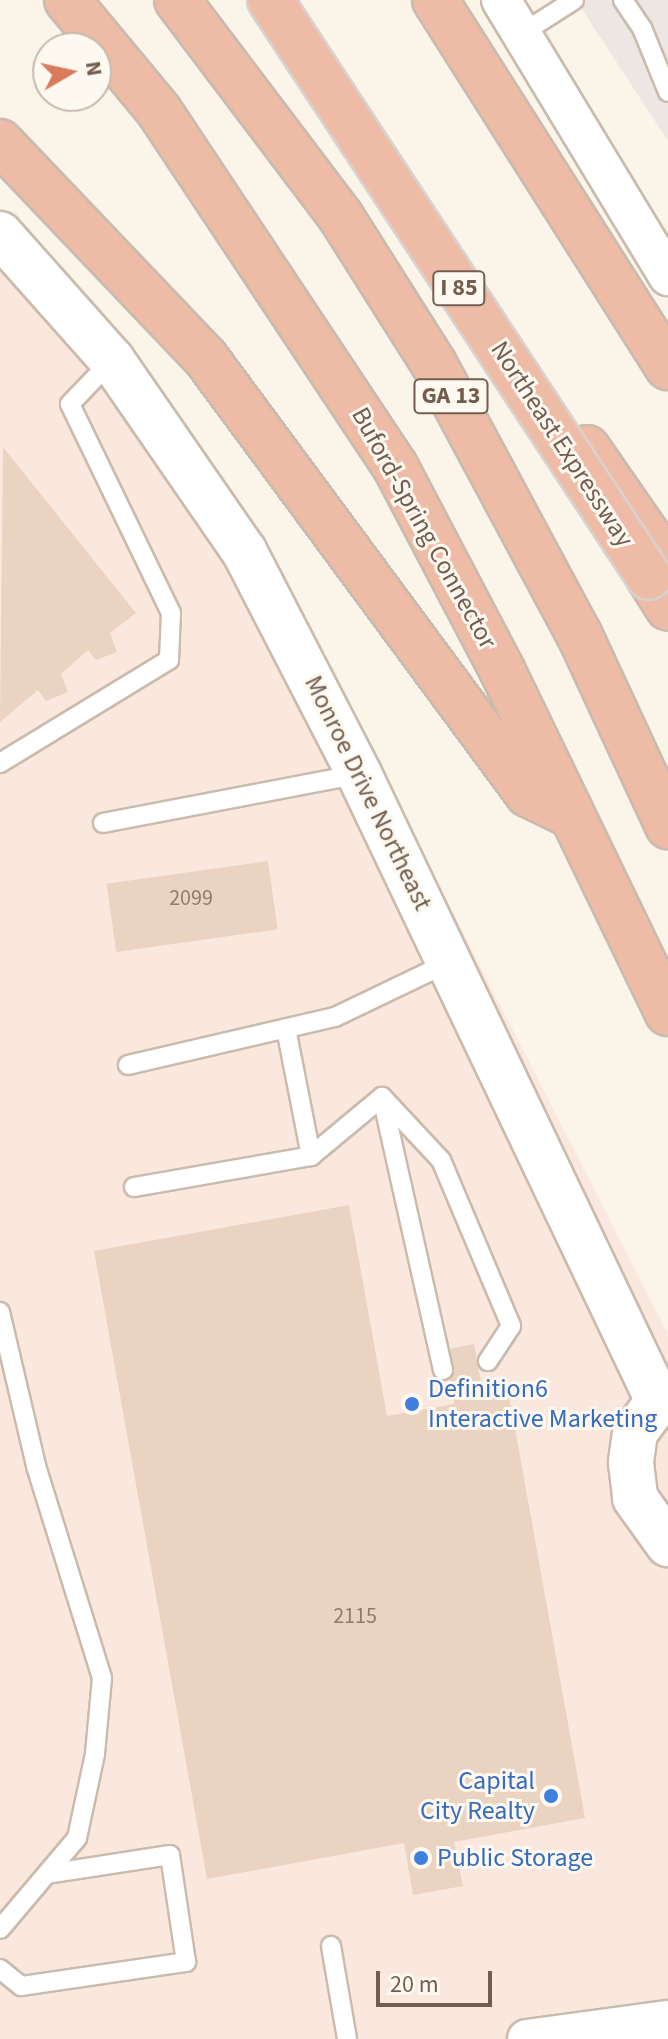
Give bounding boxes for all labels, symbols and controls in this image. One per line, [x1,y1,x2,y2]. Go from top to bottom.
north arrow [32,32,112,112]
text: N [77,59,111,78]
road number: I 85 [431,268,487,308]
street label: Northeast Expressway [484,335,640,553]
road number: GA 13 [413,376,489,416]
street label: Buford-Spring Connector [345,402,503,654]
street label: Monroe Drive Northeast [298,670,438,916]
house number: 2099 [169,886,213,912]
place label: Definition6 Interactive Marketing [428,1373,657,1434]
marker: Definition6 Interactive Marketing [403,1395,421,1413]
house number: 2115 [333,1604,377,1630]
place label: Capital City Realty [420,1765,535,1826]
marker: Capital City Realty [542,1787,560,1805]
place label: Public Storage [437,1842,593,1874]
marker: Public Storage [412,1849,430,1867]
scale bar [380,1955,496,2005]
text: 20 m [390,1967,439,2002]

